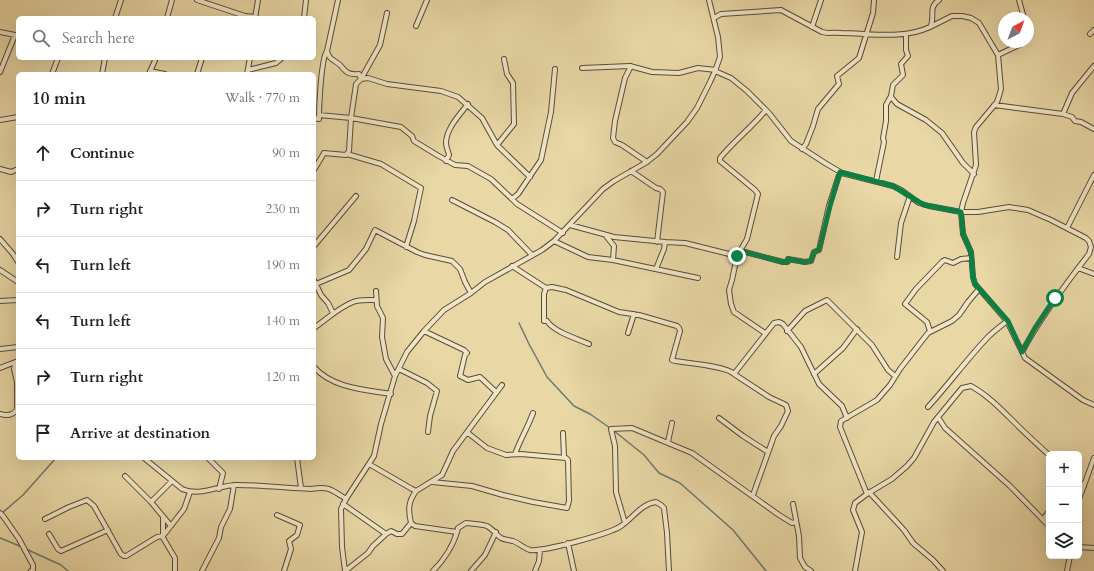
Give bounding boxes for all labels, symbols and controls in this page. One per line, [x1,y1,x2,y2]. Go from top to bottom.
north arrow [998,12,1034,48]
search box [16,16,316,60]
icon: search [30,27,52,49]
text: Search here [62,28,135,48]
text: 10 min [32,87,86,110]
text: Walk · 770 m [225,89,300,107]
icon: ahead [32,142,54,164]
text: Continue [70,143,135,163]
text: 90 m [272,144,300,162]
icon: right [32,198,54,220]
text: Turn right [70,199,143,219]
text: 230 m [266,200,300,218]
route end [728,247,746,265]
icon: left [32,254,54,276]
text: Turn left [70,255,131,275]
text: 190 m [266,256,300,274]
route start [1046,289,1064,307]
icon: left [32,310,54,332]
text: Turn left [70,311,131,331]
text: 140 m [266,312,300,330]
icon: right [32,366,54,388]
text: Turn right [70,367,143,387]
text: 120 m [266,368,300,386]
icon: arrive [32,422,54,444]
text: Arrive at destination [70,423,210,443]
map controls [1046,451,1082,559]
button: + [1046,451,1082,487]
button: − [1046,487,1082,523]
button: layers [1046,523,1082,559]

